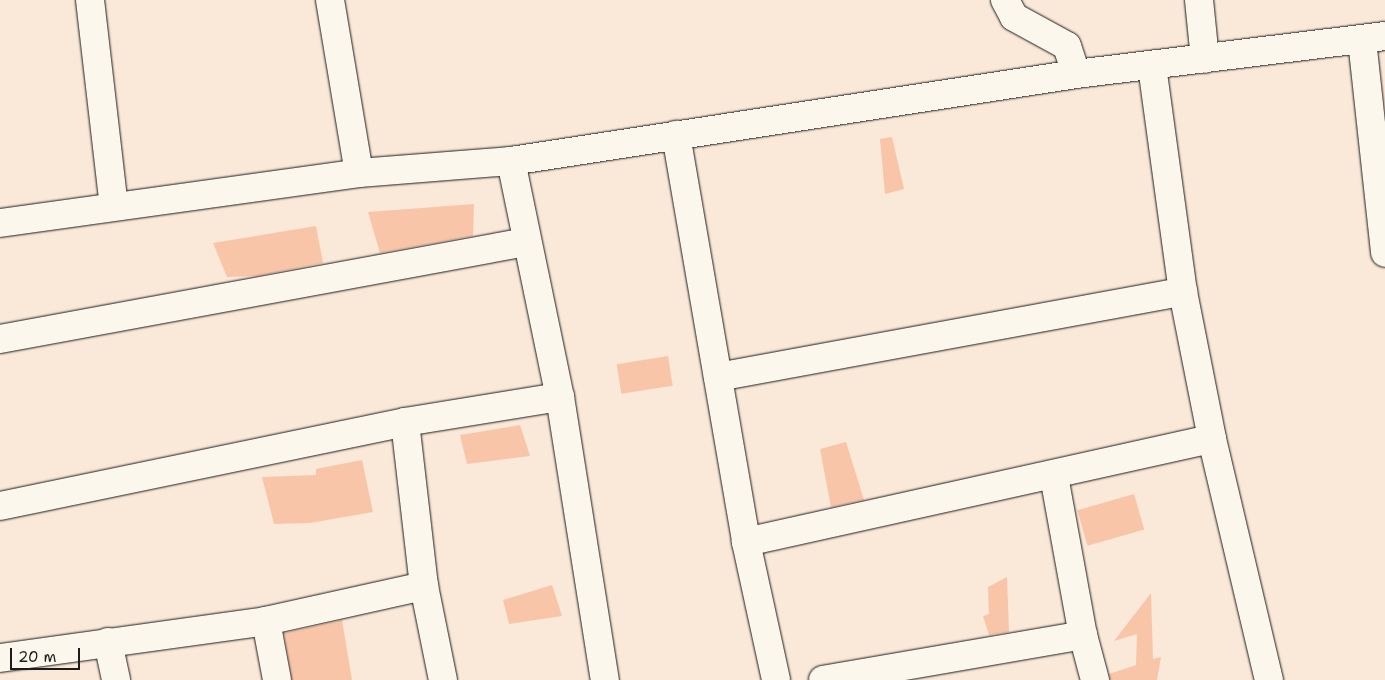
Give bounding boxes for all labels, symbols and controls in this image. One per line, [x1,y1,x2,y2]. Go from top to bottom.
scale bar [12,638,82,670]
text: 20 m [18,647,57,667]

